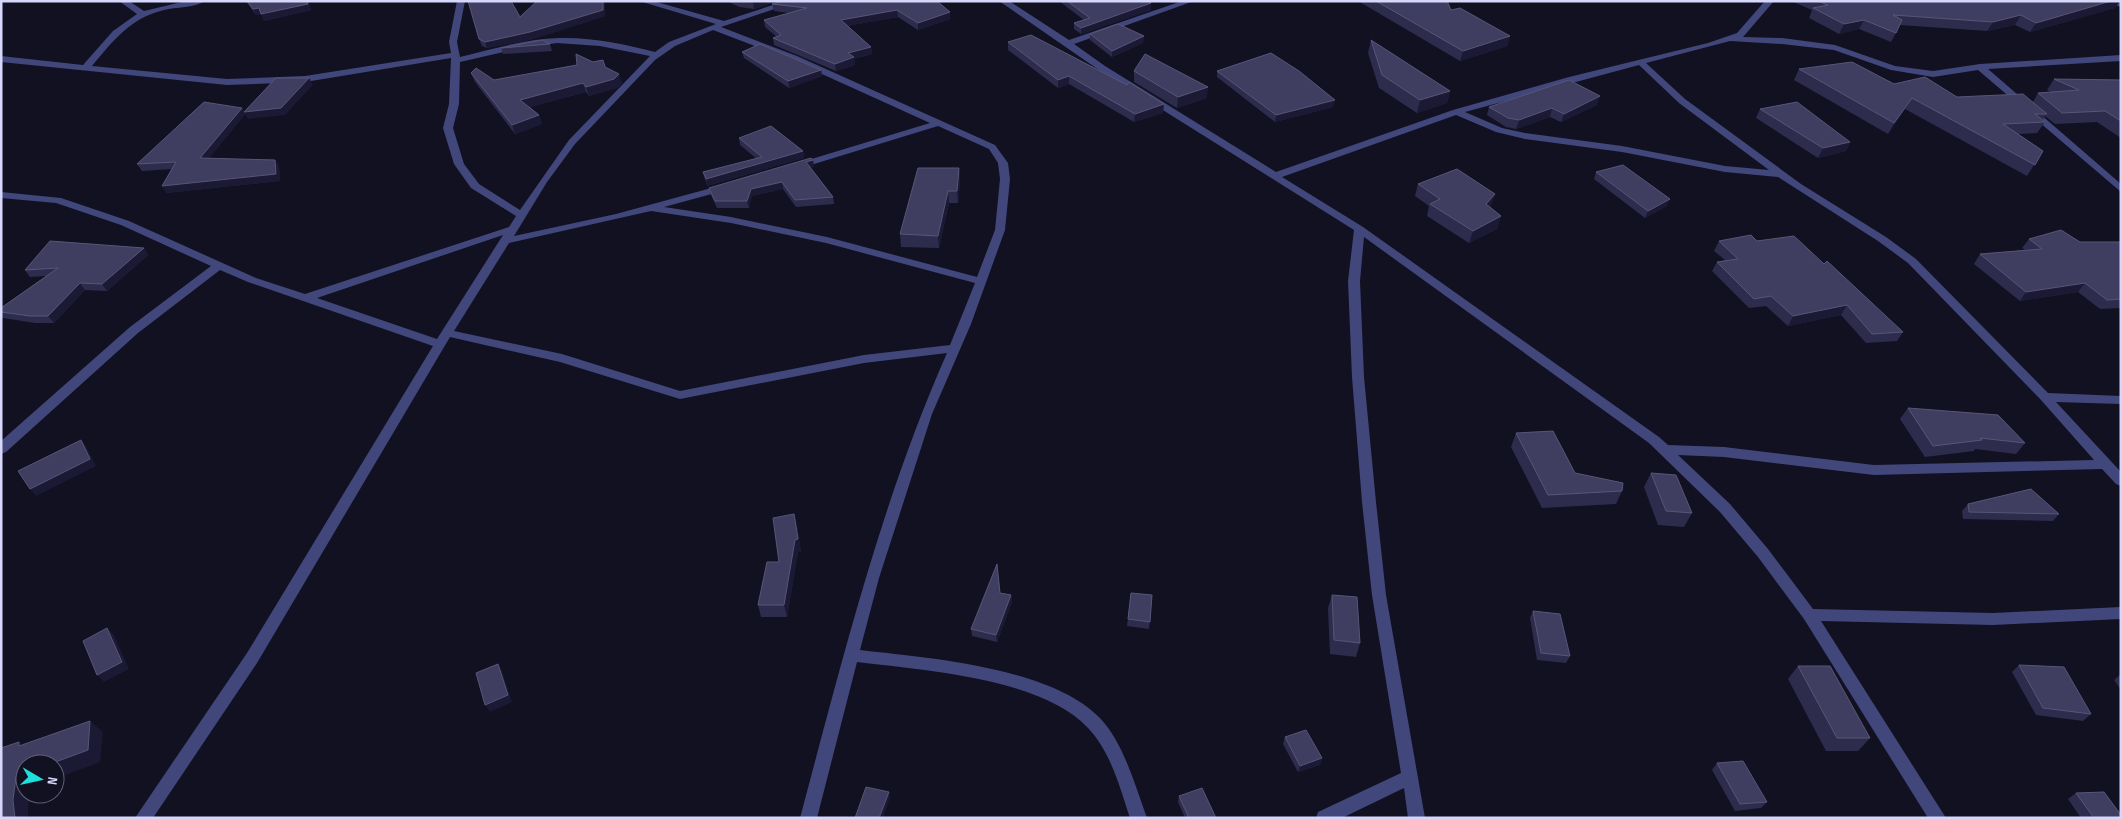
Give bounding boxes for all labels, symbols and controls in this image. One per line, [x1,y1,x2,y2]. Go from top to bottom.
north arrow [15,754,65,804]
text: N [43,776,61,786]

